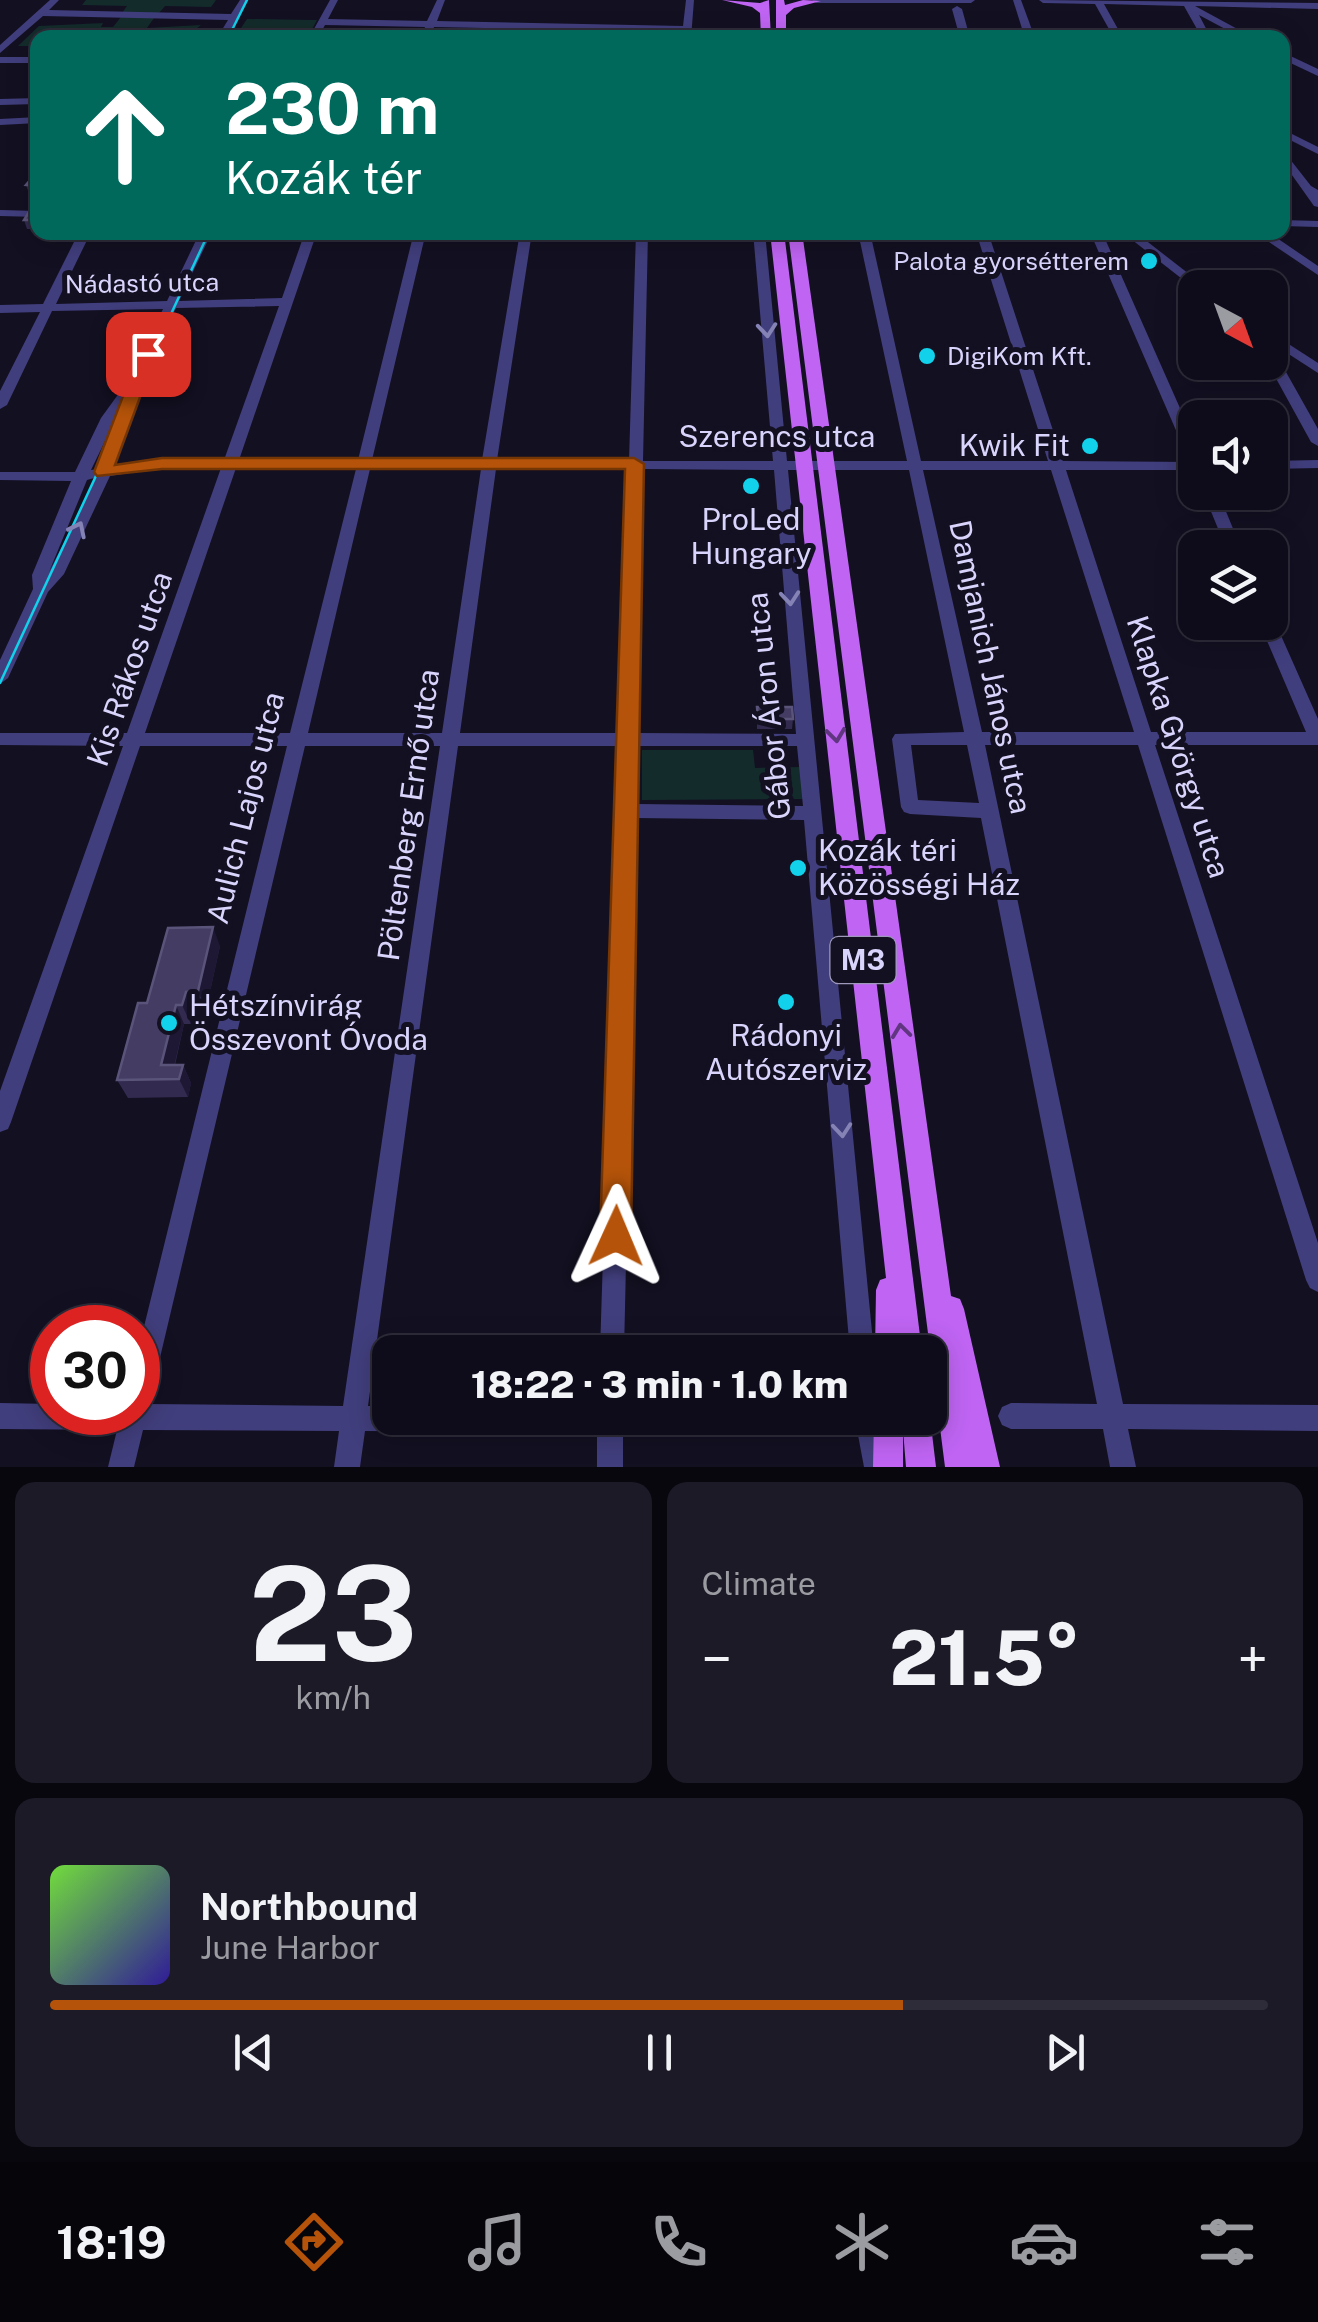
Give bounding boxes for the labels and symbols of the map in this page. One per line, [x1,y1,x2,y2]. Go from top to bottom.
place label: Palota gyorsétterem [893,246,1129,276]
marker: Palota gyorsétterem [1138,250,1160,272]
street label: Nádastó utca [65,267,219,299]
north arrow [1178,270,1288,380]
pin [106,312,191,397]
one-way arrow [755,322,777,338]
place label: DigiKom Kft. [947,341,1092,371]
marker: DigiKom Kft. [916,345,938,367]
street label: Szerencs utca [679,418,875,454]
place label: Kwik Fit [959,427,1070,463]
marker: Kwik Fit [1079,435,1101,457]
marker: ProLed Hungary [740,475,762,497]
place label: ProLed Hungary [691,501,811,571]
street label: Damjanich János utca [942,517,1040,817]
one-way arrow [66,522,85,540]
street label: Kis Rákos utca [79,567,179,771]
one-way arrow [779,590,801,606]
street label: Gábor Áron utca [738,591,798,821]
street label: Klapka György utca [1120,611,1238,882]
street label: Pöltenberg Ernő utca [370,667,446,963]
street label: Aulich Lajos utca [199,688,291,927]
one-way arrow [825,727,846,743]
place label: Kozák téri Közösségi Ház [818,832,1020,902]
marker: Kozák téri Közösségi Ház [787,857,809,879]
road number: M3 [830,937,896,983]
place label: Hétszínvirág Összevont Óvoda [189,987,428,1057]
marker: Rádonyi Autószerviz [775,991,797,1013]
marker: Hétszínvirág Összevont Óvoda [158,1012,180,1034]
place label: Rádonyi Autószerviz [705,1017,867,1087]
one-way arrow [891,1022,912,1038]
one-way arrow [830,1123,852,1139]
position arrow [564,1184,668,1288]
speed limit sign: 30 [30,1305,160,1435]

